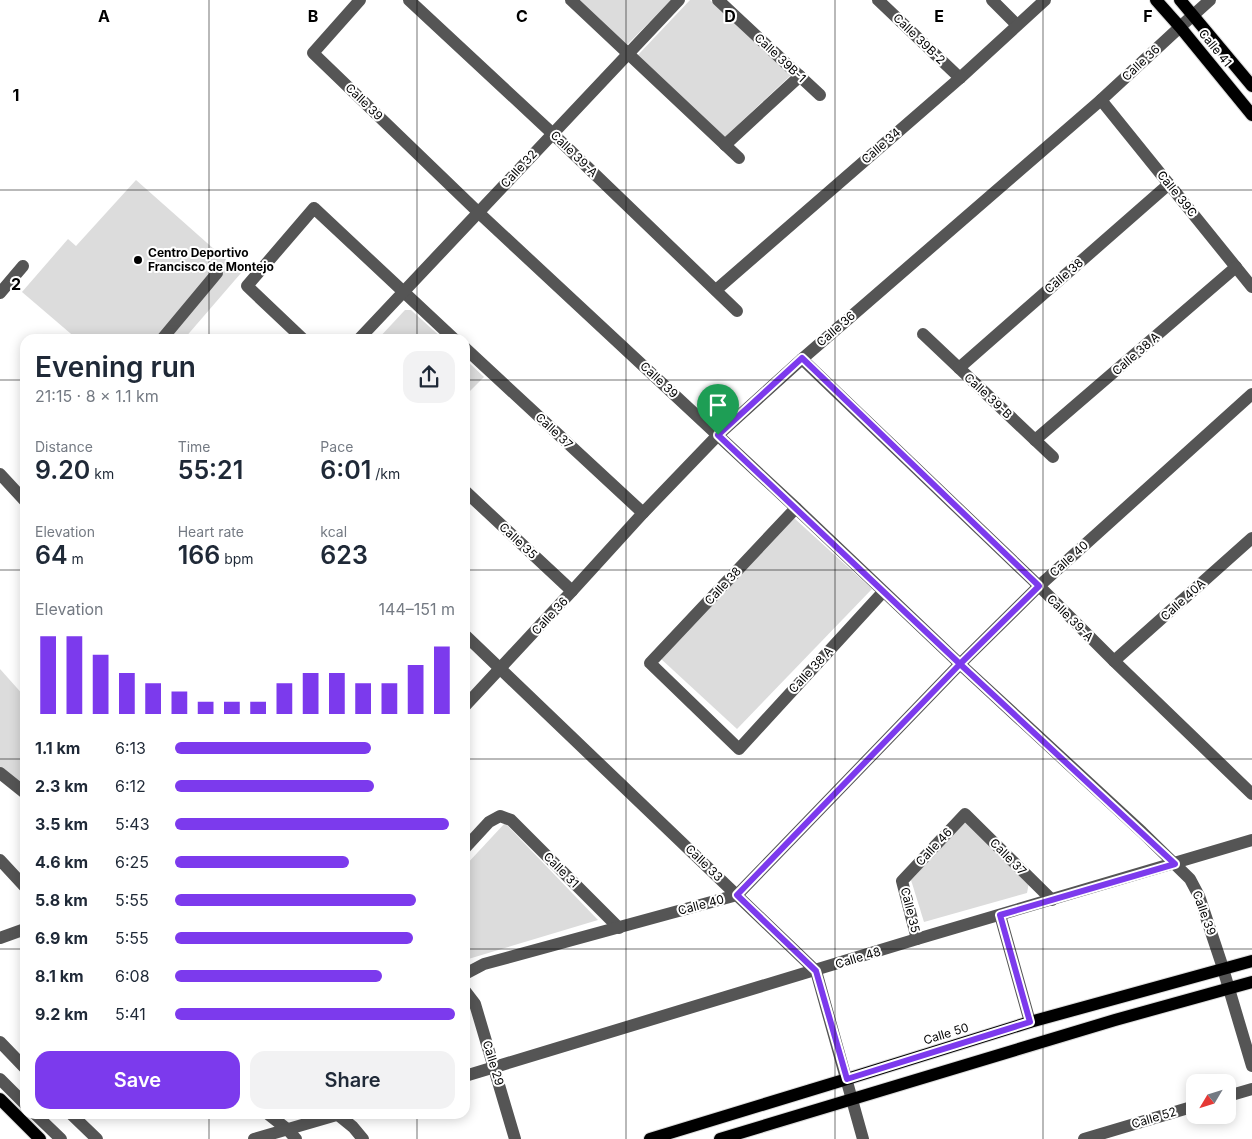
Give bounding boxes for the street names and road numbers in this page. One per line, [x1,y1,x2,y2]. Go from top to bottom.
street label: Calle 39B-2 [890,10,949,67]
street label: Calle 41 [1196,26,1235,70]
street label: Calle 39B-1 [752,30,809,85]
street label: Calle 36 [1119,41,1163,84]
street label: Calle 39 [342,80,386,123]
street label: Calle 34 [858,124,903,167]
street label: Calle 39-A [548,127,601,180]
street label: Calle 32 [497,147,540,191]
street label: Calle 39C [1154,167,1201,220]
street label: Calle 38 [1041,255,1086,297]
street label: Calle 36 [813,308,858,350]
street label: Calle 38 A [1109,329,1163,378]
street label: Calle 39 [637,358,681,401]
street label: Calle 39-B [961,370,1015,422]
street label: Calle 37 [532,410,576,452]
street label: Calle 35 [496,519,540,562]
street label: Calle 40 [1046,537,1091,580]
street label: Calle 38 [701,564,744,608]
street label: Calle 40A [1157,576,1208,624]
street label: Calle 39-A [1044,591,1097,644]
street label: Calle 36 [528,594,571,638]
street label: Calle 38 A [785,643,836,696]
street label: Calle 46 [912,824,955,869]
street label: Calle 37 [987,835,1030,878]
street label: Calle 33 [682,841,726,884]
street label: Calle 31 [540,849,582,891]
street label: Calle 35 [898,886,923,934]
street label: Calle 39 [1189,888,1219,937]
street label: Calle 40 [676,891,726,918]
street label: Calle 48 [833,943,882,972]
street label: Calle 50 [921,1020,970,1048]
street label: Calle 29 [480,1038,507,1087]
street label: Calle 52 [1130,1104,1178,1131]

